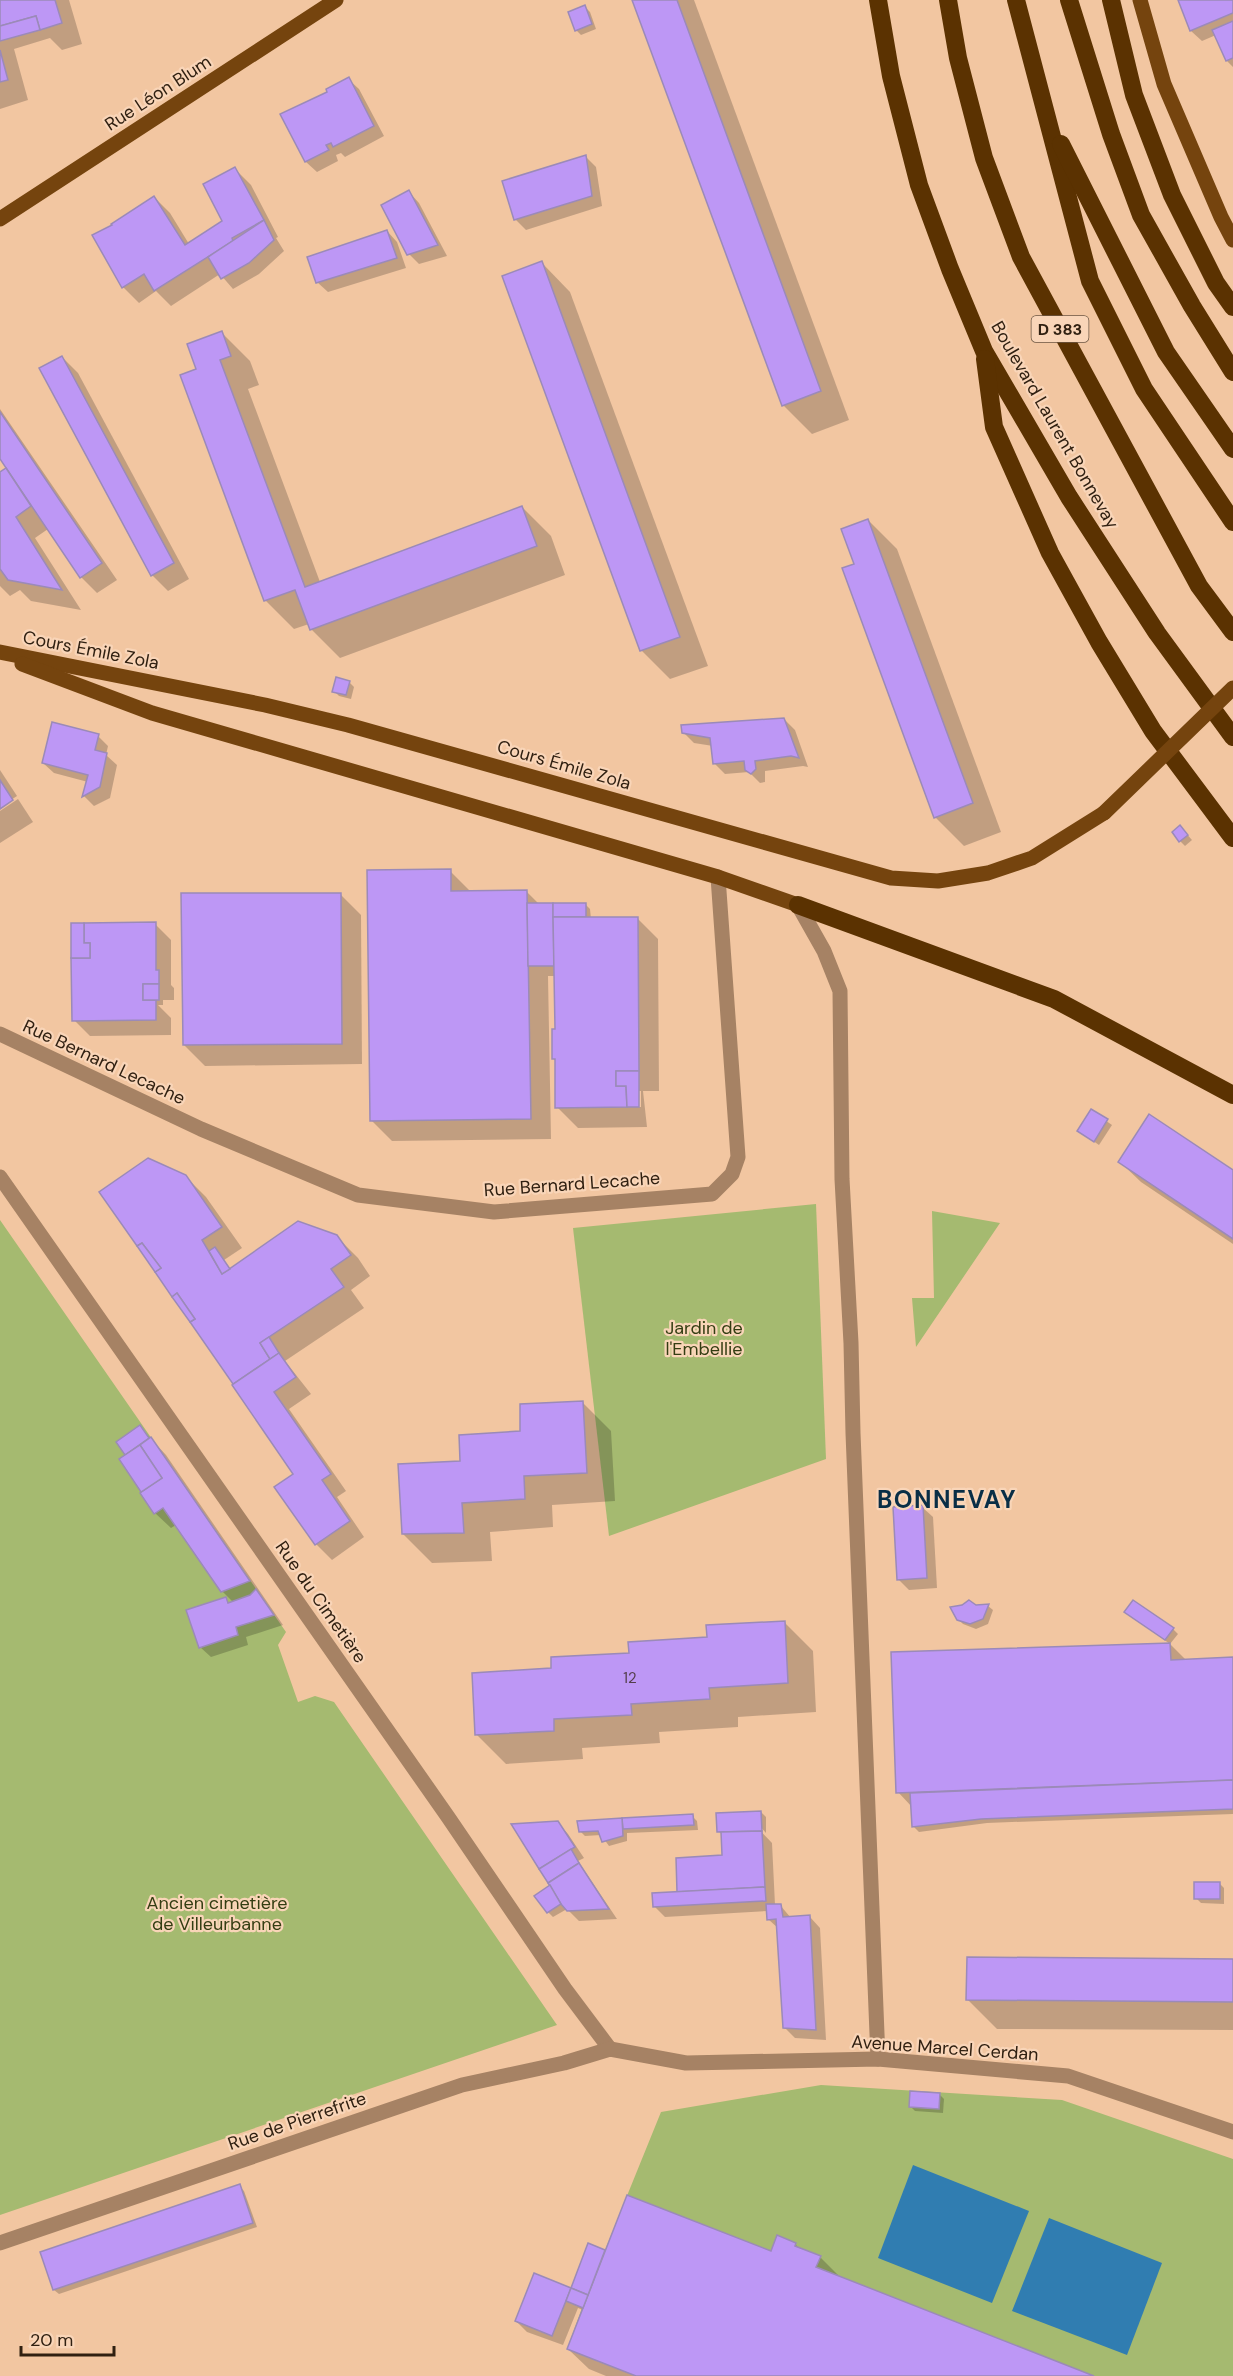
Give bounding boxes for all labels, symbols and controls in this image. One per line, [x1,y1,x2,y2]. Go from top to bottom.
street label: Rue Léon Blum [100,50,216,136]
road number: D 383 [1032,316,1088,342]
street label: Boulevard Laurent Bonnevay [986,317,1124,533]
street label: Cours Émile Zola [21,625,161,675]
street label: Cours Émile Zola [494,734,634,796]
street label: Rue Bernard Lecache [19,1014,189,1110]
street label: Rue Bernard Lecache [483,1166,661,1202]
park label: Jardin de l'Embellie [665,1316,743,1361]
district label: BONNEVAY [877,1484,1017,1515]
street label: Rue du Cimetière [270,1536,372,1668]
house number: 12 [623,1668,637,1688]
park label: Ancien cimetière de Villeurbanne [147,1891,287,1936]
street label: Avenue Marcel Cerdan [851,2029,1039,2067]
street label: Rue de Pierrefrite [225,2086,369,2156]
scale bar [21,2319,114,2357]
text: 20 m [30,2328,73,2352]

